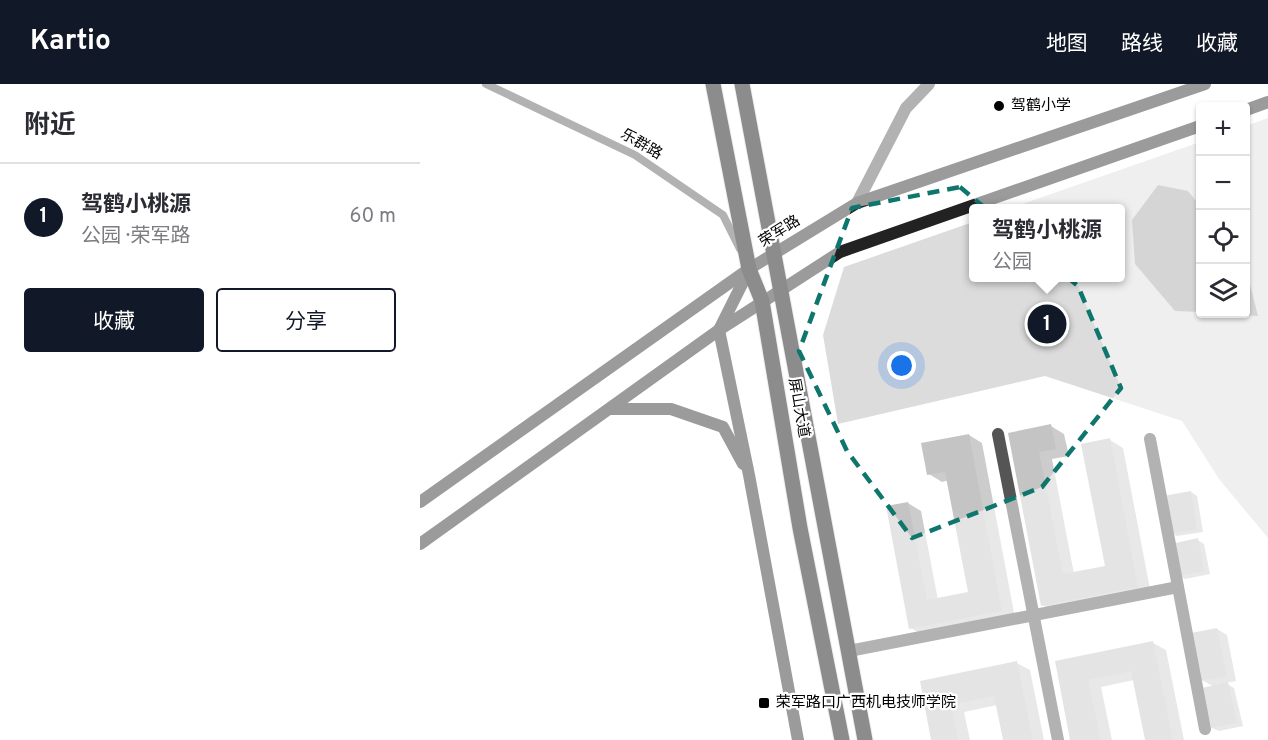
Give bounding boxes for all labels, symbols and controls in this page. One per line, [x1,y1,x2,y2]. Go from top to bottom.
text: Kartio [30,24,111,60]
text: 地图 [1046,31,1088,58]
text: 路线 [1121,31,1163,58]
text: 收藏 [1196,31,1238,58]
place label: 驾鹤小学 [1011,97,1071,116]
marker: 驾鹤小学 [992,99,1006,113]
map controls [1196,102,1250,318]
button: + [1196,102,1250,156]
text: 附近 [24,110,76,143]
street label: 乐群路 [617,126,665,164]
button: − [1196,156,1250,210]
text: 驾鹤小桃源 [81,192,191,219]
text: 1 [40,204,48,230]
text: 60 m [350,204,396,230]
popup [969,204,1125,282]
button: locate [1196,210,1250,264]
street label: 荣军路 [756,212,804,252]
text: 驾鹤小桃源 [992,218,1102,245]
text: 公园 · 荣军路 [81,224,190,250]
text: 公园 [992,250,1032,276]
button: layers [1196,264,1250,318]
button: 收藏 [24,288,204,352]
button: 分享 [216,288,396,352]
pin: 1 [1028,302,1066,346]
your location [887,351,916,380]
street label: 屏山大道 [783,377,813,439]
place label: 荣军路口广西机电技师学院 [776,694,956,713]
marker: 荣军路口广西机电技师学院 [757,696,771,710]

